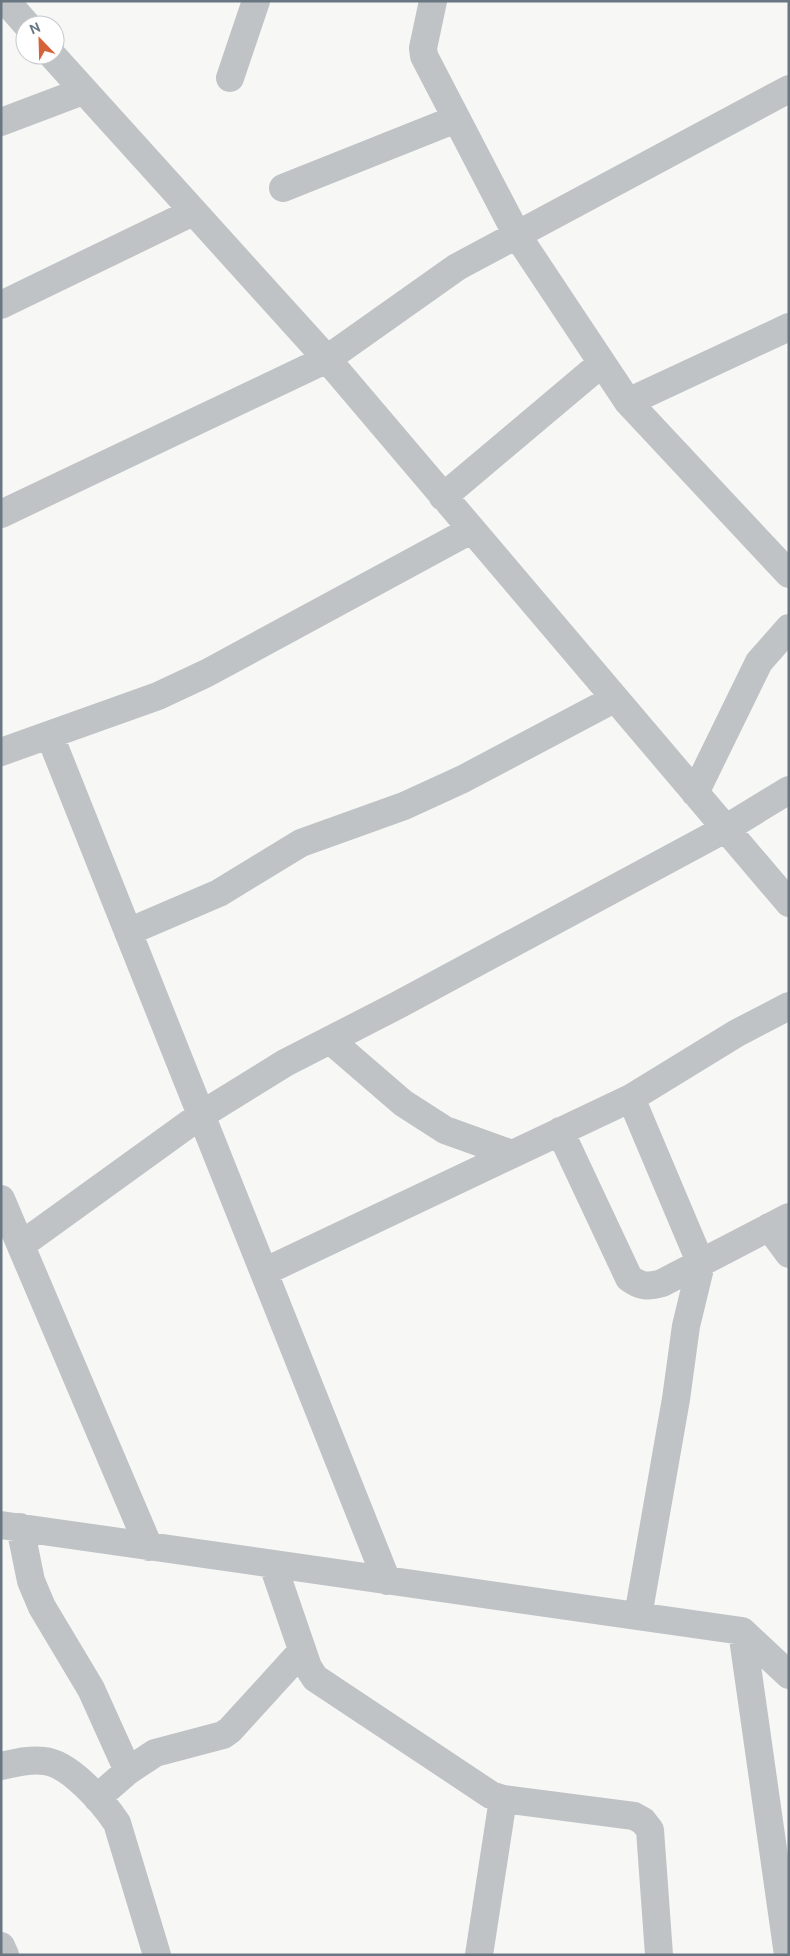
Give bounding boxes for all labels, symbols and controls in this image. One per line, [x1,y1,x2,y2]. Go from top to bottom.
north arrow [15,15,65,65]
text: N [27,19,43,37]

